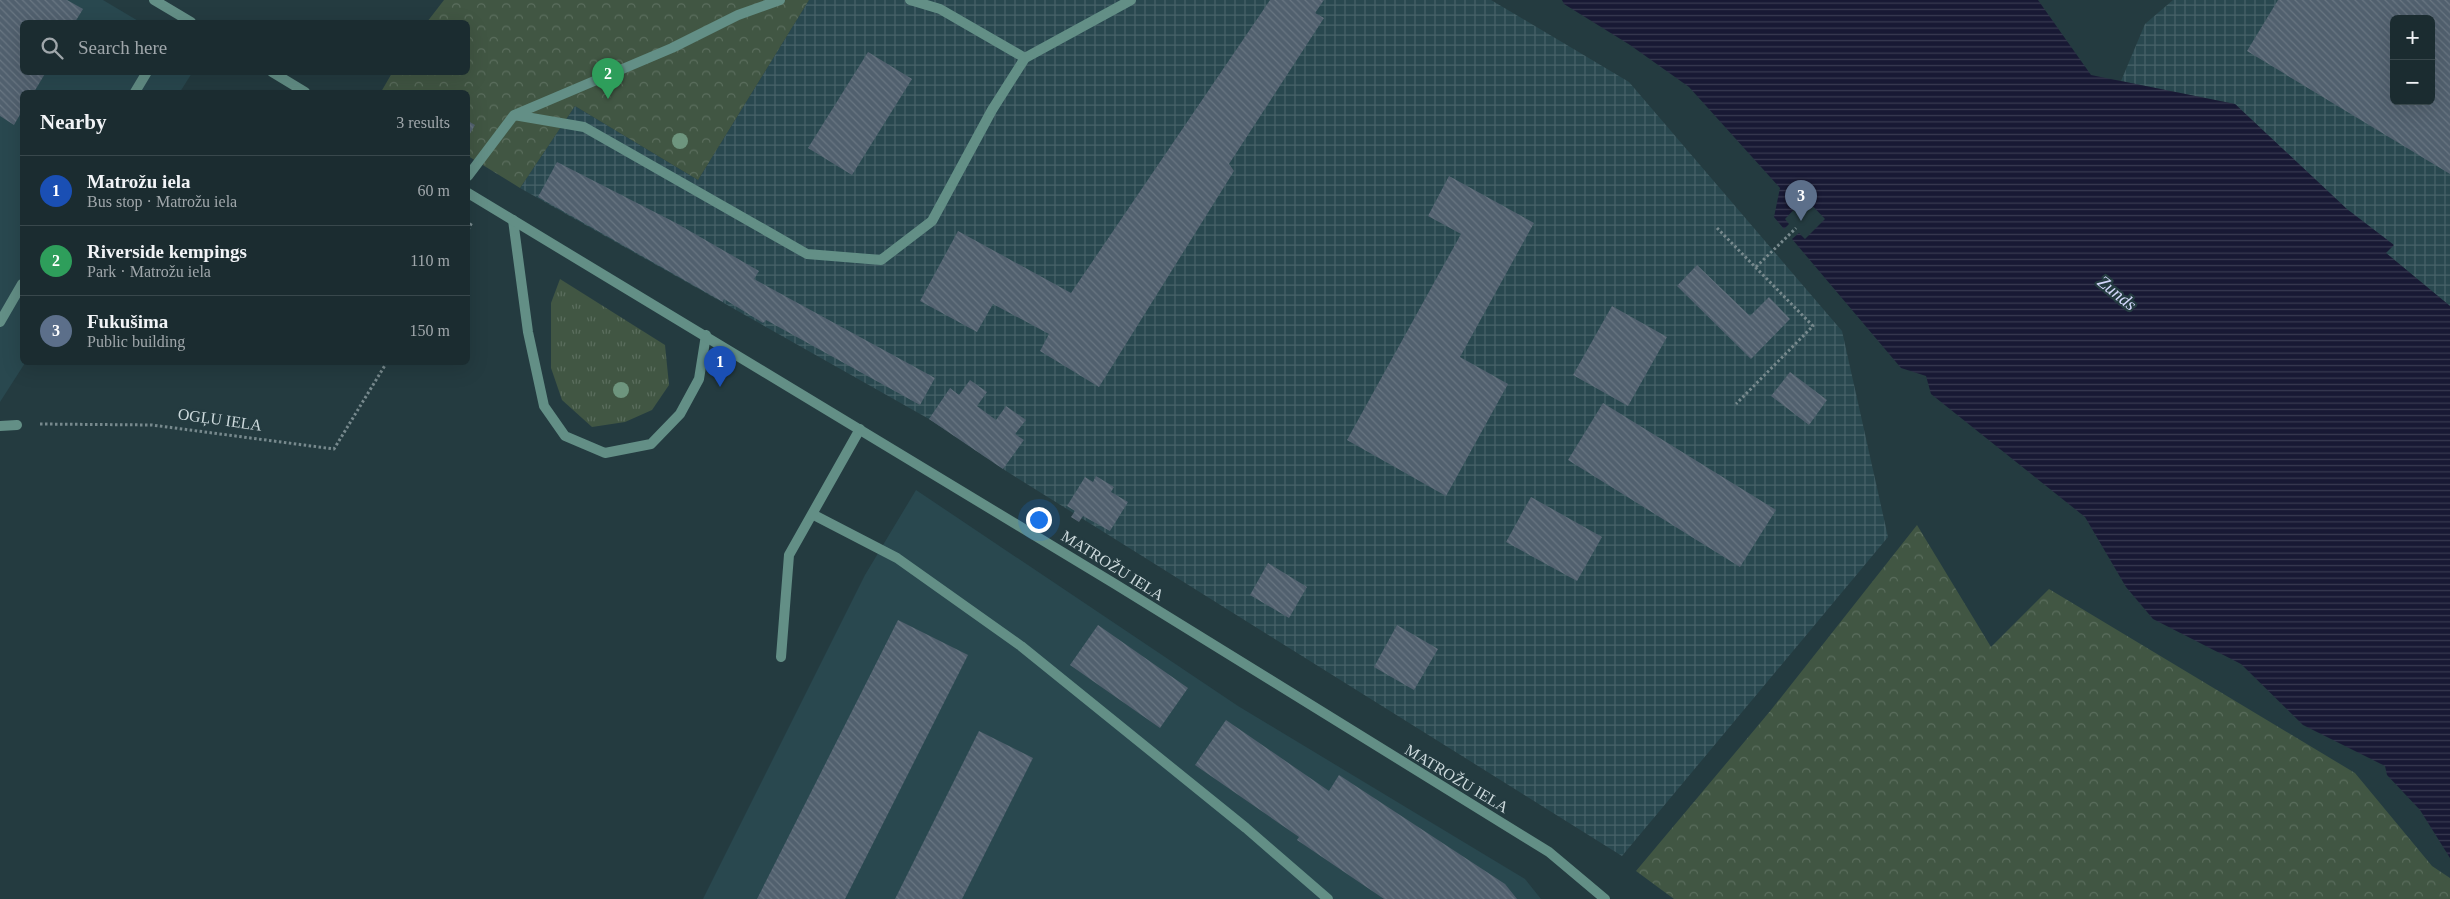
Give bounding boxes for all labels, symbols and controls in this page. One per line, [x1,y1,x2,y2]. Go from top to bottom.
map controls [2390,15,2435,105]
button: + [2390,15,2435,60]
search box [20,20,470,75]
icon: search [38,34,66,62]
text: Search here [78,37,167,58]
pin: 2 [592,58,624,99]
button: − [2390,60,2435,105]
text: Nearby [40,110,107,134]
text: 3 results [396,114,450,131]
text: Matrožu iela [87,171,191,192]
pin: 3 [1785,180,1817,221]
text: 1 [52,182,60,199]
text: 60 m [418,182,450,199]
text: Bus stop · Matrožu iela [87,193,237,210]
text: Riverside kempings [87,241,247,262]
text: 2 [52,252,60,269]
text: 110 m [410,252,450,269]
text: Park · Matrožu iela [87,263,211,280]
water label: Zunds [2094,271,2140,315]
text: Fukušima [87,311,168,332]
text: 3 [52,322,60,339]
text: 150 m [410,322,450,339]
text: Public building [87,333,185,350]
pin: 1 [704,346,736,387]
street label: OGĻU IELA [177,405,264,435]
your location [1026,507,1052,533]
street label: MATROŽU IELA [1058,526,1168,604]
street label: MATROŽU IELA [1402,740,1512,816]

